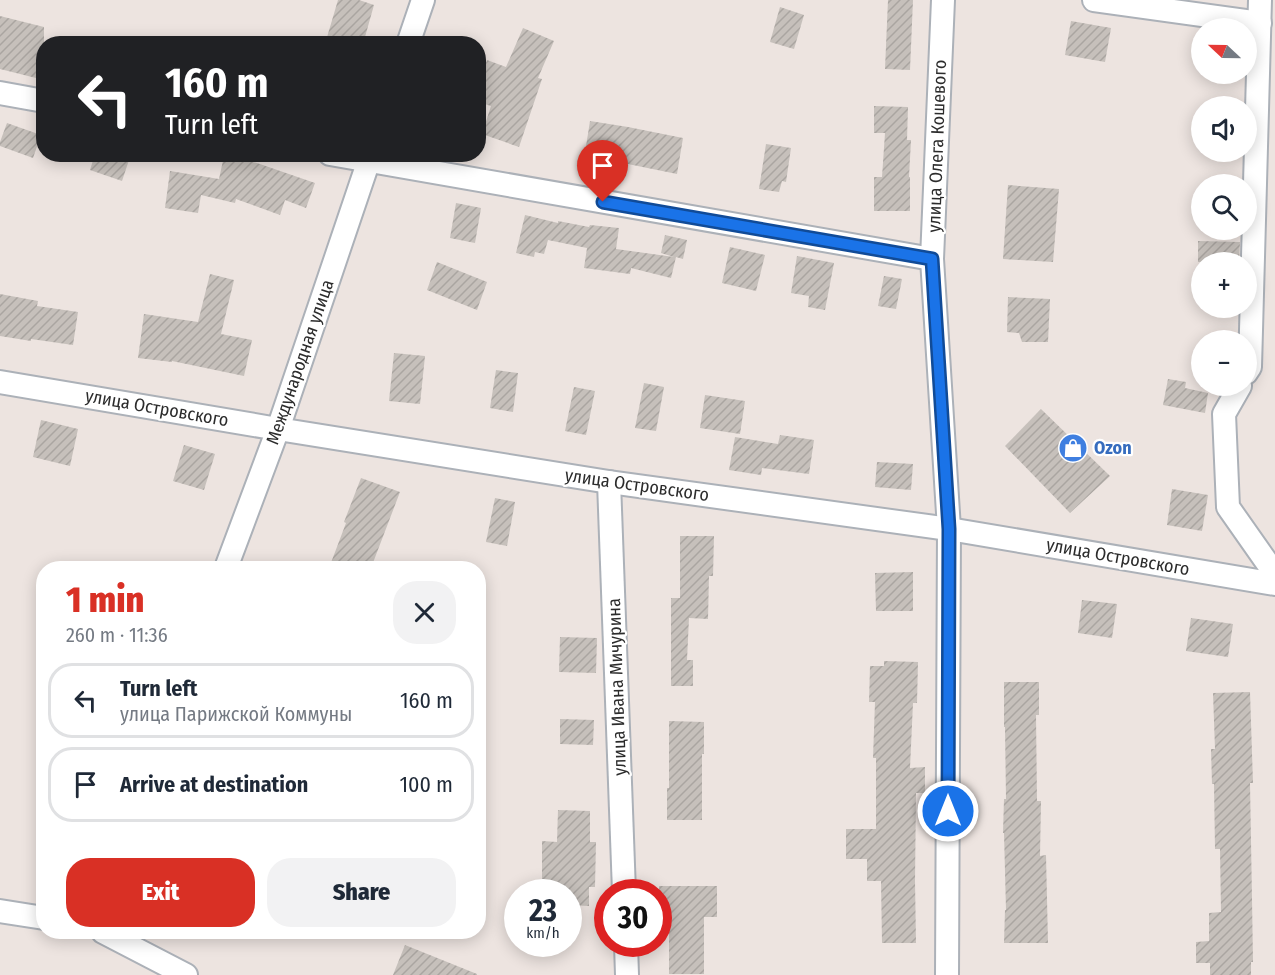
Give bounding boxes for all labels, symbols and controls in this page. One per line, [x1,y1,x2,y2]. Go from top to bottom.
north arrow [1191,18,1257,84]
map controls [1191,18,1257,396]
text: 160 m [165,58,268,108]
street label: улица Олега Кошевого [923,59,951,233]
icon: left [66,60,144,138]
button: sound [1191,96,1257,162]
text: Turn left [165,109,258,141]
pin [577,140,628,202]
icon: arrive [586,149,619,182]
button: search [1191,174,1257,240]
button: + [1191,252,1257,318]
street label: Международная улица [261,276,339,447]
button: − [1191,330,1257,396]
street label: улица Островского [84,385,230,431]
shop icon: Ozon [1057,432,1089,464]
place label: Ozon [1094,437,1132,459]
street label: улица Островского [564,464,710,506]
street label: улица Островского [1045,534,1191,580]
text: 1 min [66,578,144,622]
button: close [393,581,456,644]
street label: улица Ивана Мичурина [603,598,631,776]
text: 260 m · 11:36 [66,623,168,647]
text: Turn left [120,675,198,702]
icon: left [69,684,102,717]
text: 160 m [400,687,453,714]
text: улица Парижской Коммуны [120,702,352,726]
icon: arrive [69,768,102,801]
text: Arrive at destination [120,771,308,798]
text: 100 m [399,771,453,798]
position arrow [916,779,980,843]
button: Exit [66,858,255,927]
button: Share [267,858,456,927]
speed limit sign: 30 [594,879,672,957]
text: 23 [529,893,557,929]
text: km/h [526,924,560,942]

